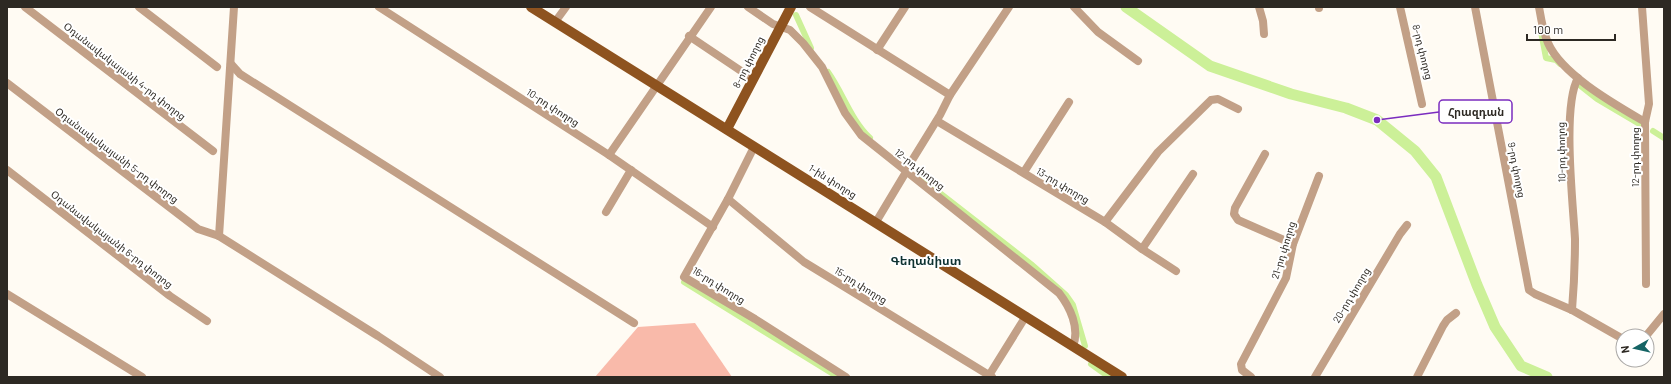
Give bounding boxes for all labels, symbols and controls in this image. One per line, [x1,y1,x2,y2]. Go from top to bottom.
scale bar [1527,16,1615,42]
street label: Օդանավակայանի 4-րդ փողոց [62,20,188,122]
text: 100 m [1533,22,1563,36]
street label: 8-րդ փողոց [1410,23,1436,81]
street label: 8-րդ փողոց [730,34,766,90]
street label: 10-րդ փողոց [524,86,582,128]
callout: Հրազդան [1439,100,1512,123]
street label: Օդանավակայանի 5-րդ փողոց [53,105,181,205]
text: Հրազդան [1448,105,1504,119]
street label: 10-րդ փողոց [1554,122,1568,182]
street label: 12-րդ փողոց [1629,127,1641,187]
street label: 9-րդ փողոց [1506,141,1528,199]
street label: 12-րդ փողոց [893,146,947,192]
street label: 1-ին փողոց [807,162,859,200]
street label: 13-րդ փողոց [1034,164,1092,206]
street label: Օդանավակայանի 6-րդ փողոց [49,188,175,290]
street label: 21-րդ փողոց [1268,220,1298,280]
district label: Գեղանիստ [891,253,961,268]
street label: 16-րդ փողոց [690,264,748,306]
street label: 15-րդ փողոց [832,264,890,306]
street label: 20-րդ փողոց [1330,265,1372,325]
north arrow [1615,328,1655,368]
text: N [1618,345,1632,354]

